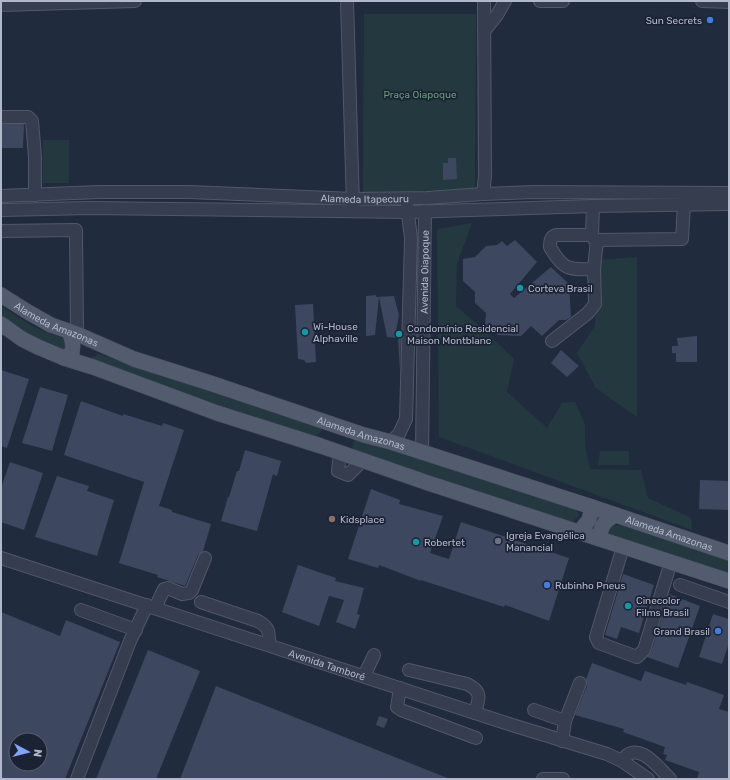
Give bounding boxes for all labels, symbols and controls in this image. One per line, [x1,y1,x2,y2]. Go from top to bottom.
place label: Sun Secrets [646,15,702,27]
marker: Sun Secrets [705,15,715,25]
park label: Praça Oiapoque [383,89,457,101]
street label: Alameda Itapecuru [320,193,409,206]
street label: Avenida Oiapoque [419,230,432,314]
marker: Corteva Brasil [515,283,525,293]
place label: Corteva Brasil [528,283,593,295]
street label: Alameda Amazonas [12,300,100,350]
place label: Wi-House Alphaville [313,321,358,345]
place label: Condomínio Residencial Maison Montblanc [407,323,518,347]
marker: Wi-House Alphaville [300,327,310,337]
marker: Condomínio Residencial Maison Montblanc [394,329,404,339]
street label: Alameda Amazonas [315,415,406,453]
marker: Kidsplace [327,514,337,524]
place label: Kidsplace [340,514,385,526]
street label: Alameda Amazonas [624,514,714,554]
place label: Igreja Evangélica Manancial [506,530,585,554]
marker: Igreja Evangélica Manancial [493,536,503,546]
marker: Robertet [411,537,421,547]
place label: Robertet [424,537,465,549]
marker: Rubinho Pneus [542,580,552,590]
place label: Rubinho Pneus [555,580,625,592]
place label: Cinecolor Films Brasil [636,595,689,619]
marker: Cinecolor Films Brasil [623,601,633,611]
place label: Grand Brasil [654,626,710,638]
marker: Grand Brasil [713,626,723,636]
street label: Avenida Tamboré [287,647,367,684]
north arrow [8,732,48,772]
text: N [30,748,44,758]

